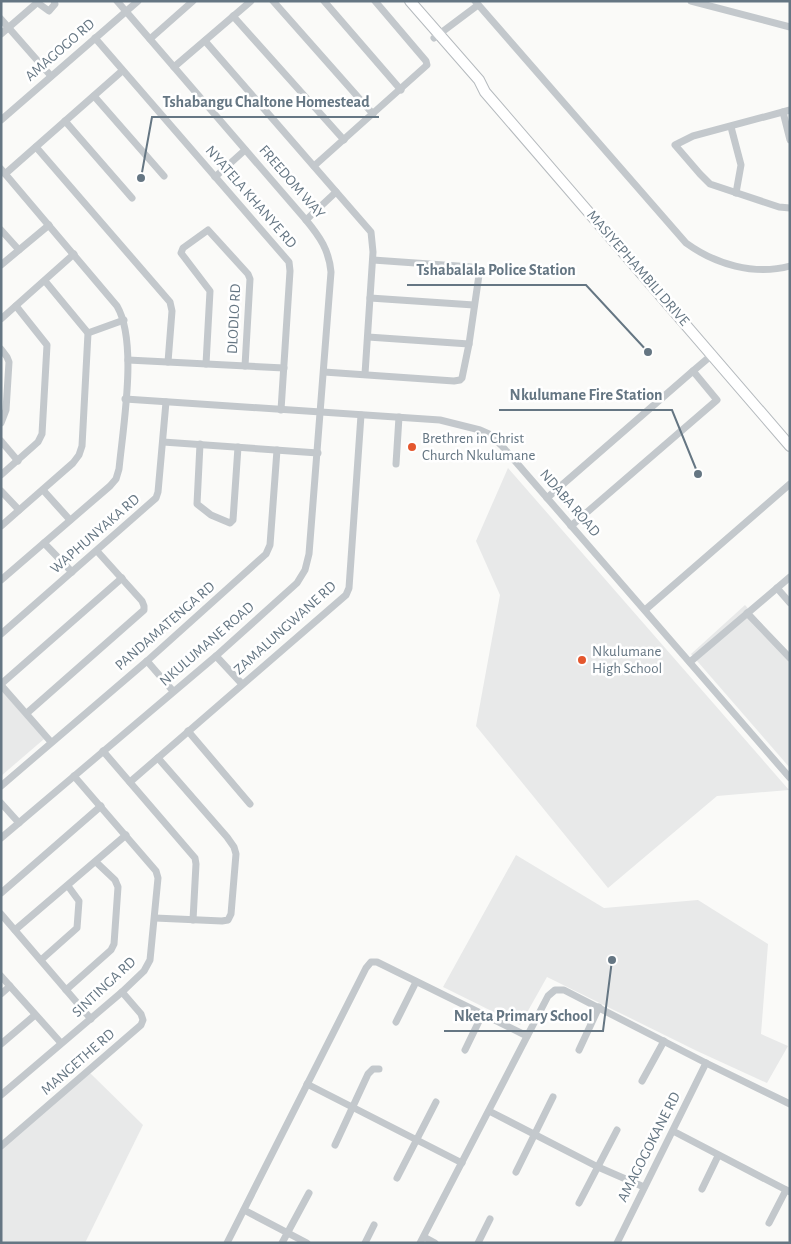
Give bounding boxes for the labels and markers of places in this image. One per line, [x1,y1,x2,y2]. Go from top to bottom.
callout: Tshabangu Chaltone Homestead [152,86,379,117]
callout: Tshabalala Police Station [407,254,586,285]
callout: Nkulumane Fire Station [499,379,672,410]
place label: Brethren in Christ Church Nkulumane [422,431,535,463]
marker: Brethren in Christ Church Nkulumane [406,441,418,453]
place label: Nkulumane High School [592,644,662,676]
marker: Nkulumane High School [576,654,588,666]
callout: Nketa Primary School [444,1000,603,1031]

